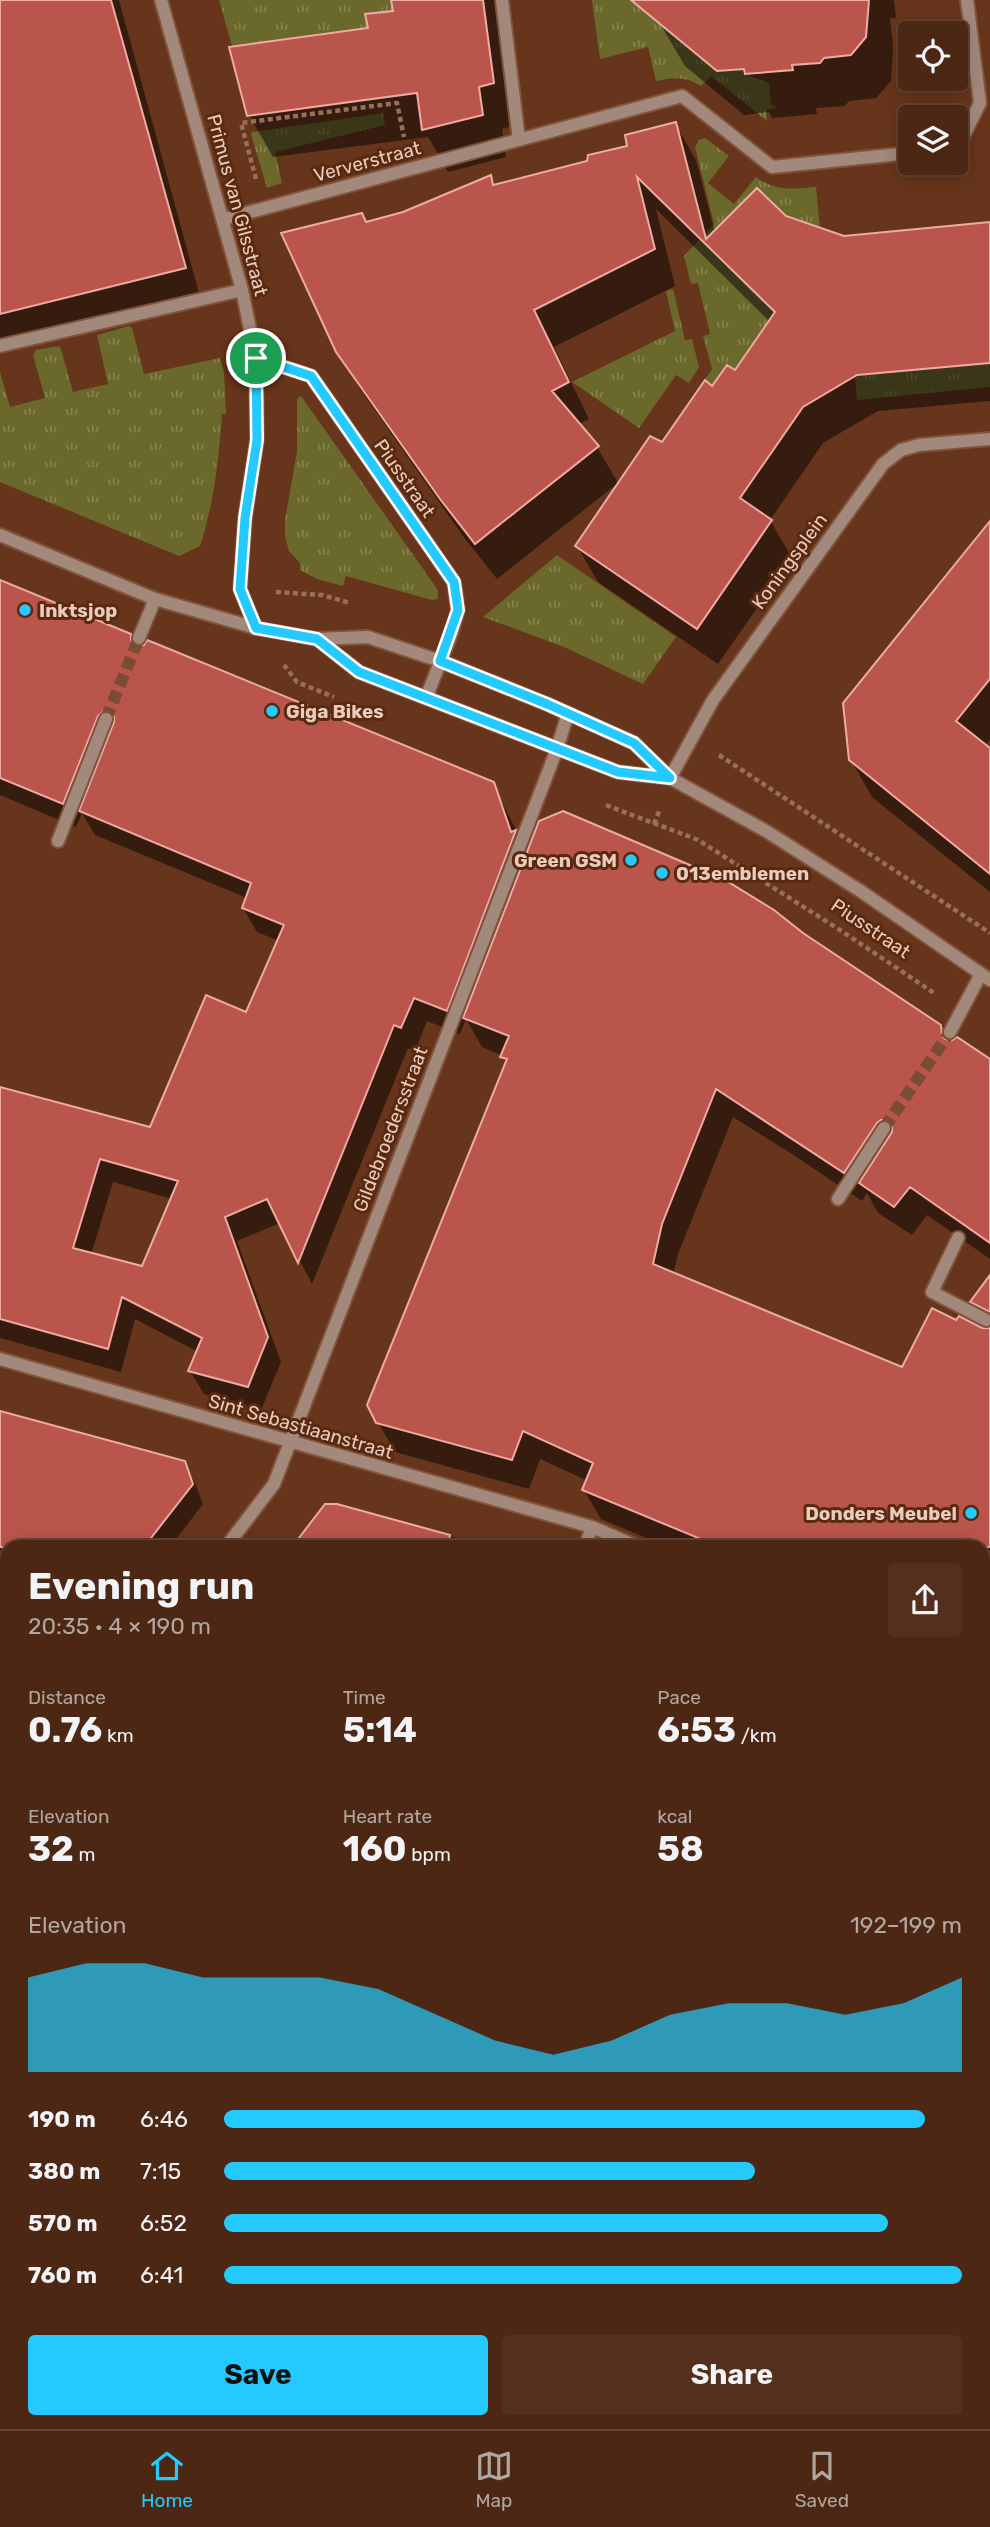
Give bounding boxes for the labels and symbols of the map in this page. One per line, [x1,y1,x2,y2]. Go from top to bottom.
street label: Primus van Gilsstraat [202,112,273,299]
street label: Ververstraat [311,136,424,187]
pin [226,328,286,388]
street label: Piusstraat [369,435,440,522]
street label: Koningsplein [747,509,832,614]
place label: Inktsjop [39,599,117,622]
marker: Inktsjop [17,602,33,618]
place label: Giga Bikes [286,700,384,723]
marker: Giga Bikes [264,703,280,719]
place label: Green GSM [514,849,617,872]
marker: Green GSM [623,852,639,868]
place label: 013emblemen [676,862,809,885]
marker: 013emblemen [654,865,670,881]
street label: Piusstraat [827,894,915,964]
street label: Gildebroedersstraat [348,1043,433,1215]
street label: Sint Sebastiaanstraat [206,1389,396,1464]
place label: Donders Meubel [805,1502,957,1525]
marker: Donders Meubel [963,1505,979,1521]

